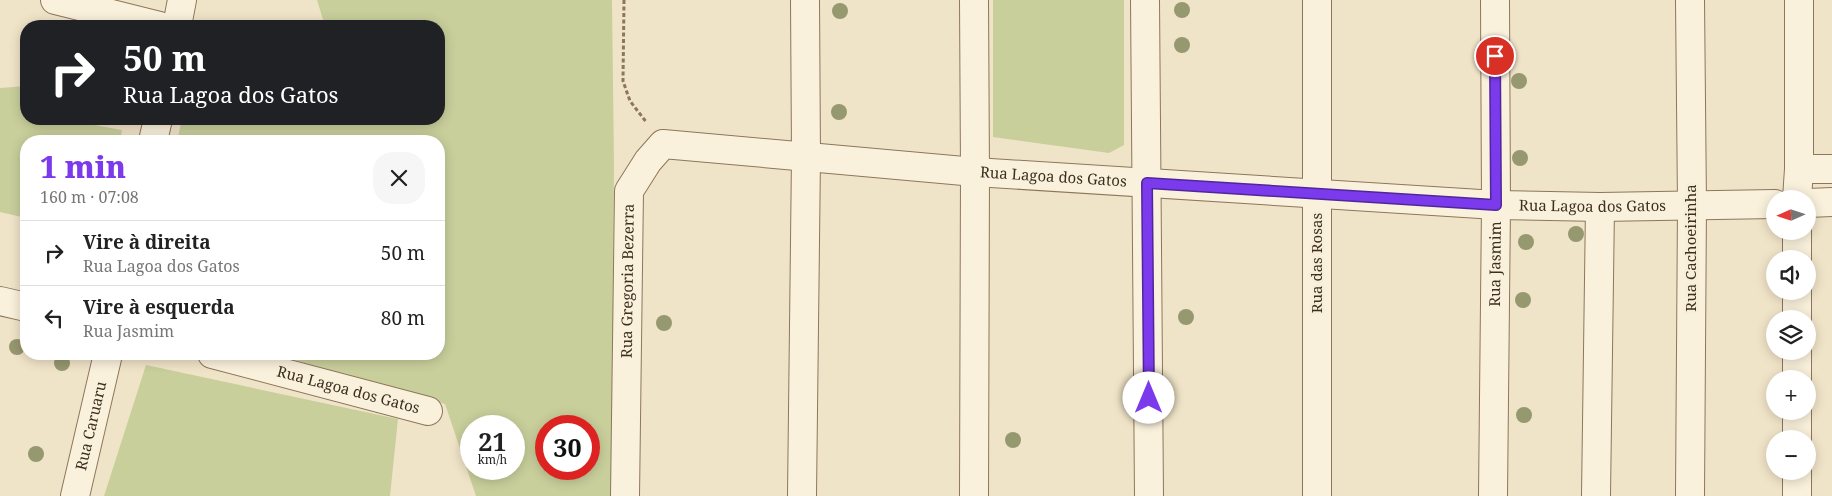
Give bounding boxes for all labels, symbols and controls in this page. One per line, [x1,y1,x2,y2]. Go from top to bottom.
text: 50 m [123,34,206,81]
pin [1474,35,1516,77]
icon: right [40,40,105,105]
icon: arrive [1481,42,1509,70]
text: Rua Lagoa dos Gatos [123,79,339,109]
text: 1 min [40,146,126,187]
button: close [373,152,425,204]
street label: Rua Lagoa dos Gatos [979,161,1128,191]
street label: Rua Cachoeirinha [1680,184,1700,312]
text: 160 m · 07:08 [40,186,139,208]
north arrow [1766,190,1816,240]
map controls [1766,190,1816,480]
street label: Rua Lagoa dos Gatos [1519,194,1666,216]
street label: Rua Gregoria Bezerra [616,204,638,358]
street label: Rua das Rosas [1306,213,1326,313]
street label: Rua Jasmim [1484,221,1505,307]
text: Vire à direita [83,229,211,255]
icon: right [40,239,68,267]
text: 50 m [381,240,425,266]
button: sound [1766,250,1816,300]
text: Rua Lagoa dos Gatos [83,255,240,277]
text: Vire à esquerda [83,294,235,320]
icon: left [40,304,68,332]
text: 80 m [381,305,425,331]
button: layers [1766,310,1816,360]
text: Rua Jasmim [83,320,174,342]
street label: Rua Lagoa dos Gatos [275,361,422,418]
button: + [1766,370,1816,420]
position arrow [1122,371,1174,423]
street label: Rua Caruaru [70,379,110,472]
speed limit sign: 30 [535,415,600,480]
text: 21 [478,424,507,458]
button: − [1766,430,1816,480]
text: km/h [478,451,507,468]

